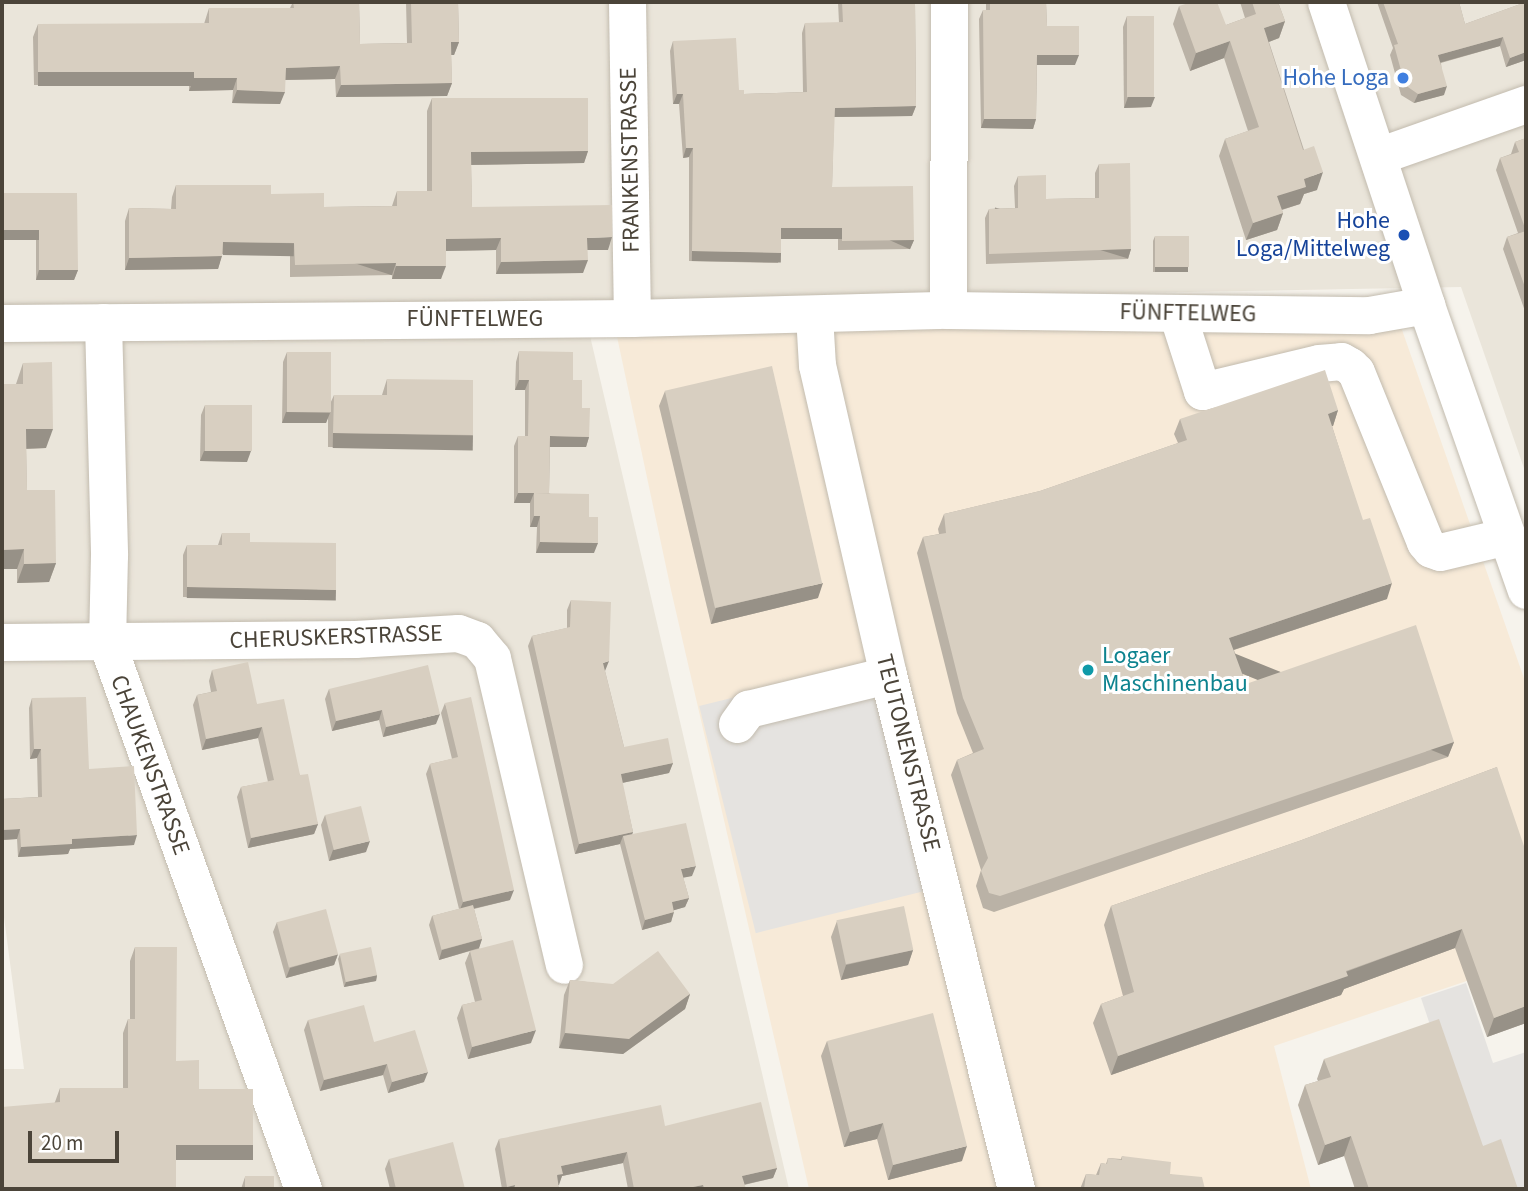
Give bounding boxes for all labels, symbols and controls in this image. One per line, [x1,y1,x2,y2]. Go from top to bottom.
place label: Hohe Loga [1282,64,1389,92]
street label: FRANKENSTRASSE [614,67,646,253]
marker: Hohe Loga [1395,70,1411,86]
place label: Hohe Loga/Mittelweg [1236,207,1390,263]
marker: Hohe Loga/Mittelweg [1396,227,1412,243]
street label: FÜNFTELWEG [1119,297,1257,329]
street label: FÜNFTELWEG [407,305,543,333]
street label: CHERUSKERSTRASSE [229,619,443,655]
place label: Logaer Maschinenbau [1102,642,1248,698]
street label: TEUTONENSTRASSE [870,651,946,855]
marker: Logaer Maschinenbau [1080,662,1096,678]
street label: CHAUKENSTRASSE [104,671,196,859]
scale bar [32,1118,122,1162]
text: 20 m [41,1128,83,1158]

